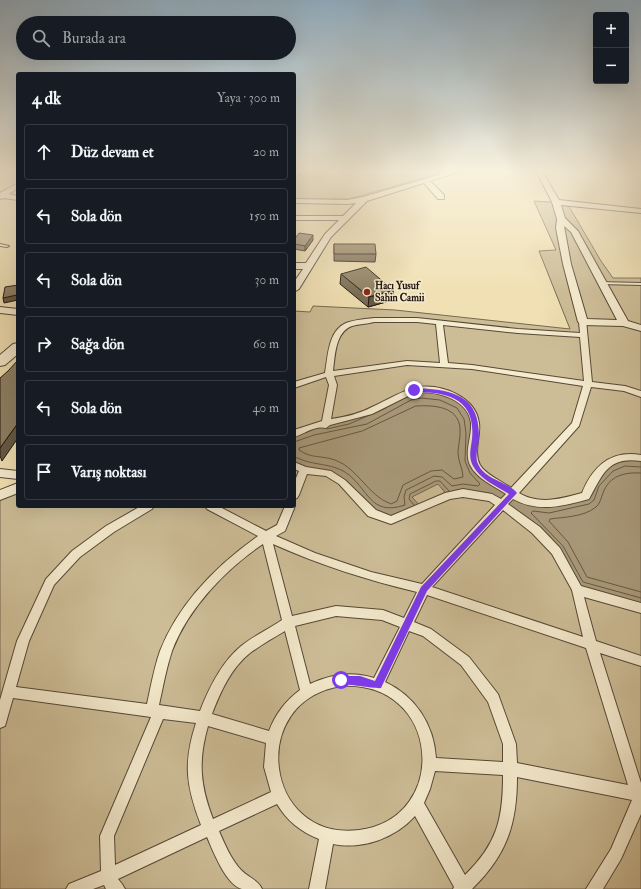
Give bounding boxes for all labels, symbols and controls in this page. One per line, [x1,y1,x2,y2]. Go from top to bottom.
map controls [593,12,629,84]
button: + [593,12,629,48]
search box [16,16,296,60]
icon: search [30,27,52,49]
text: Burada ara [62,29,126,48]
button: − [593,48,629,84]
text: 4 dk [32,88,61,109]
text: Yaya · 300 m [217,90,280,106]
icon: ahead [33,141,55,163]
text: Düz devam et [71,143,154,162]
text: 20 m [253,144,279,160]
icon: left [33,205,55,227]
text: Sola dön [71,207,122,226]
text: 150 m [249,208,279,224]
icon: left [33,269,55,291]
text: Sola dön [71,271,122,290]
text: 30 m [255,272,279,288]
place label: Hacı Yusuf Sahin Camii [375,280,425,304]
marker: Hacı Yusuf Sahin Camii [362,287,372,297]
icon: right [33,333,55,355]
text: Sağa dön [71,335,125,354]
text: 60 m [253,336,279,352]
route end [405,381,423,399]
icon: left [33,397,55,419]
text: Sola dön [71,399,122,418]
text: 40 m [253,400,279,416]
icon: arrive [33,461,55,483]
text: Varış noktası [71,463,146,482]
route start [332,671,350,689]

